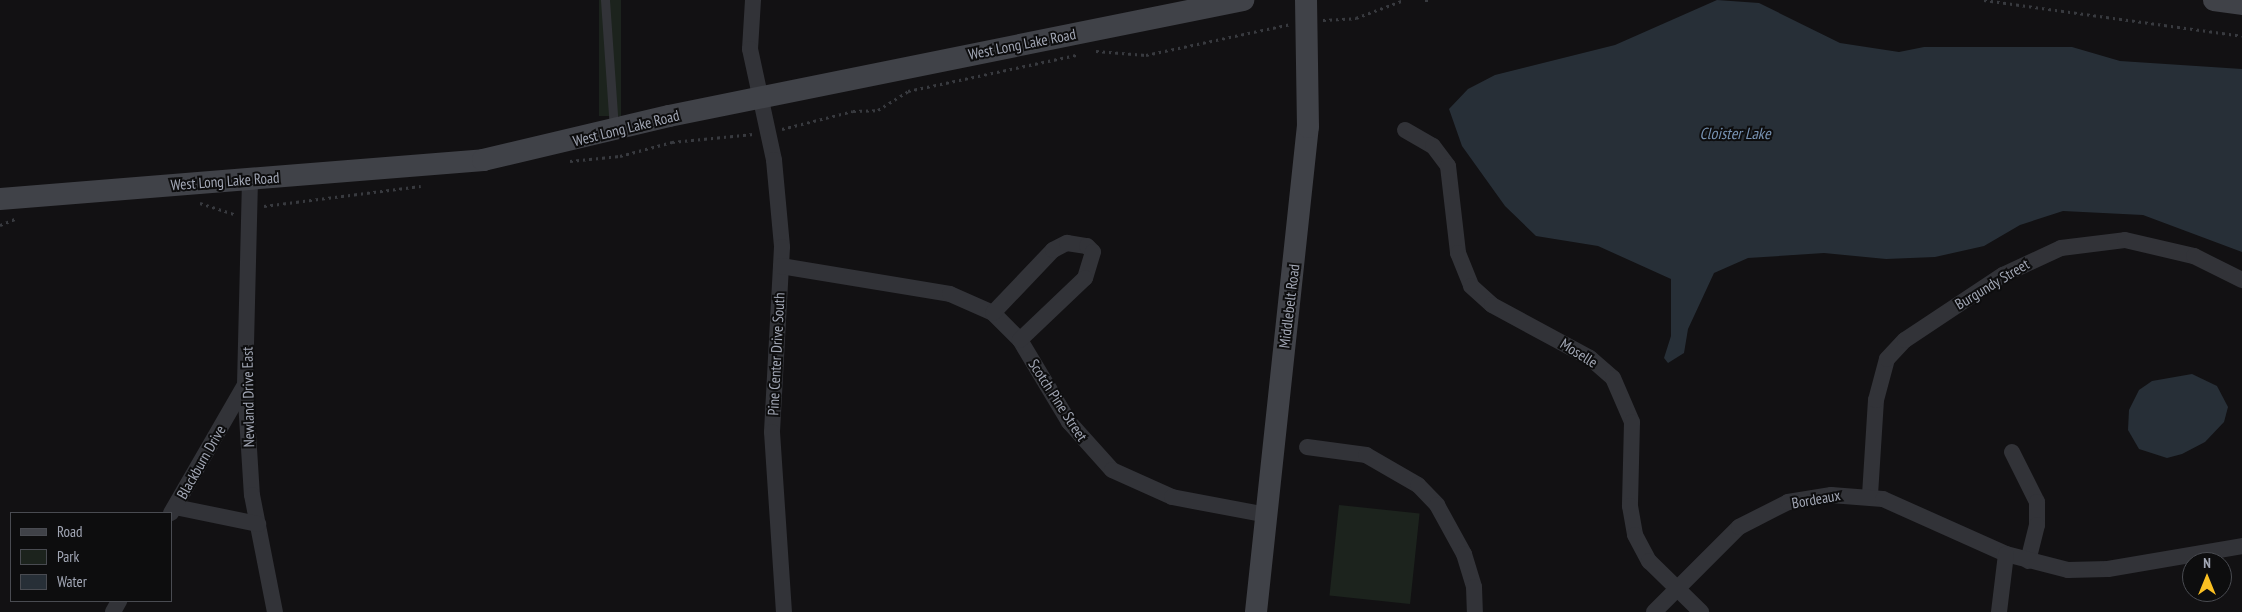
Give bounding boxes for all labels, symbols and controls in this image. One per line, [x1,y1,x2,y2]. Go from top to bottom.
street label: West Long Lake Road [967,25,1077,63]
street label: West Long Lake Road [571,106,681,150]
water label: Cloister Lake [1700,123,1770,143]
street label: West Long Lake Road [170,168,280,194]
street label: Burgundy Street [1952,255,2032,313]
street label: Middlebelt Road [1275,263,1303,349]
street label: Pine Center Drive South [764,292,788,416]
street label: Moselle [1557,335,1601,371]
street label: Newland Drive East [238,346,258,448]
street label: Scotch Pine Street [1025,356,1091,444]
street label: Blackburn Drive [173,422,229,502]
street label: Bordeaux [1790,486,1842,512]
legend [10,512,172,602]
text: Road [57,522,83,541]
text: Park [57,547,79,566]
north arrow [2182,552,2232,602]
text: N [2203,554,2211,572]
text: Water [57,572,87,591]

